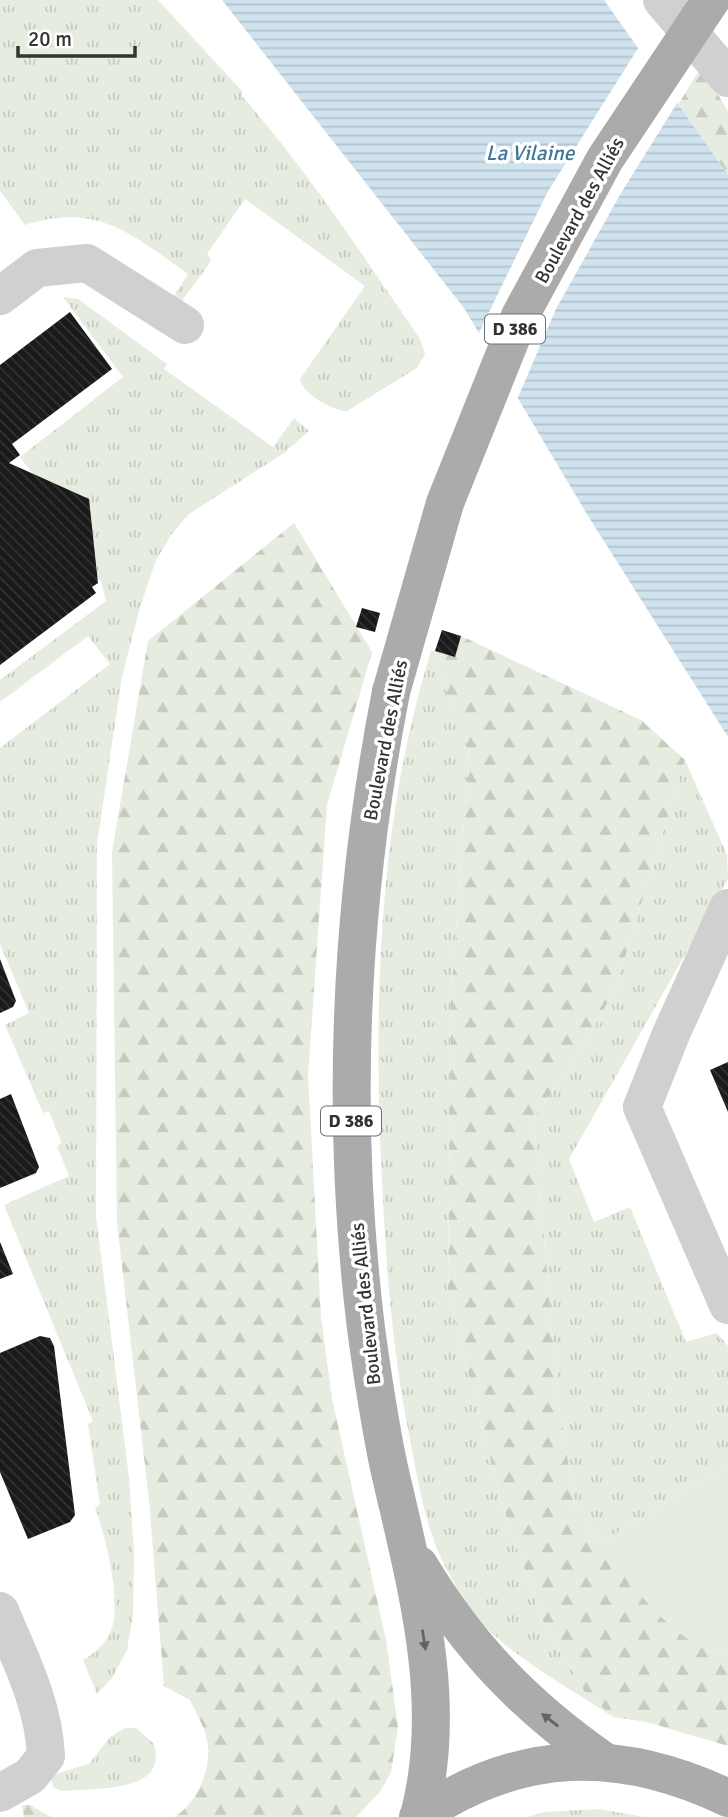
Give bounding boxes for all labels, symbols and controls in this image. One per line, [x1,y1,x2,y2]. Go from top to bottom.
scale bar [18,14,135,58]
text: 20 m [28,26,72,52]
street label: Boulevard des Alliés [530,133,630,288]
water label: La Vilaine [486,140,576,166]
road number: D 386 [485,314,545,344]
street label: Boulevard des Alliés [359,658,413,823]
road number: D 386 [321,1106,381,1136]
street label: Boulevard des Alliés [346,1222,386,1386]
one-way arrow [419,1629,430,1651]
one-way arrow [541,1713,559,1728]

